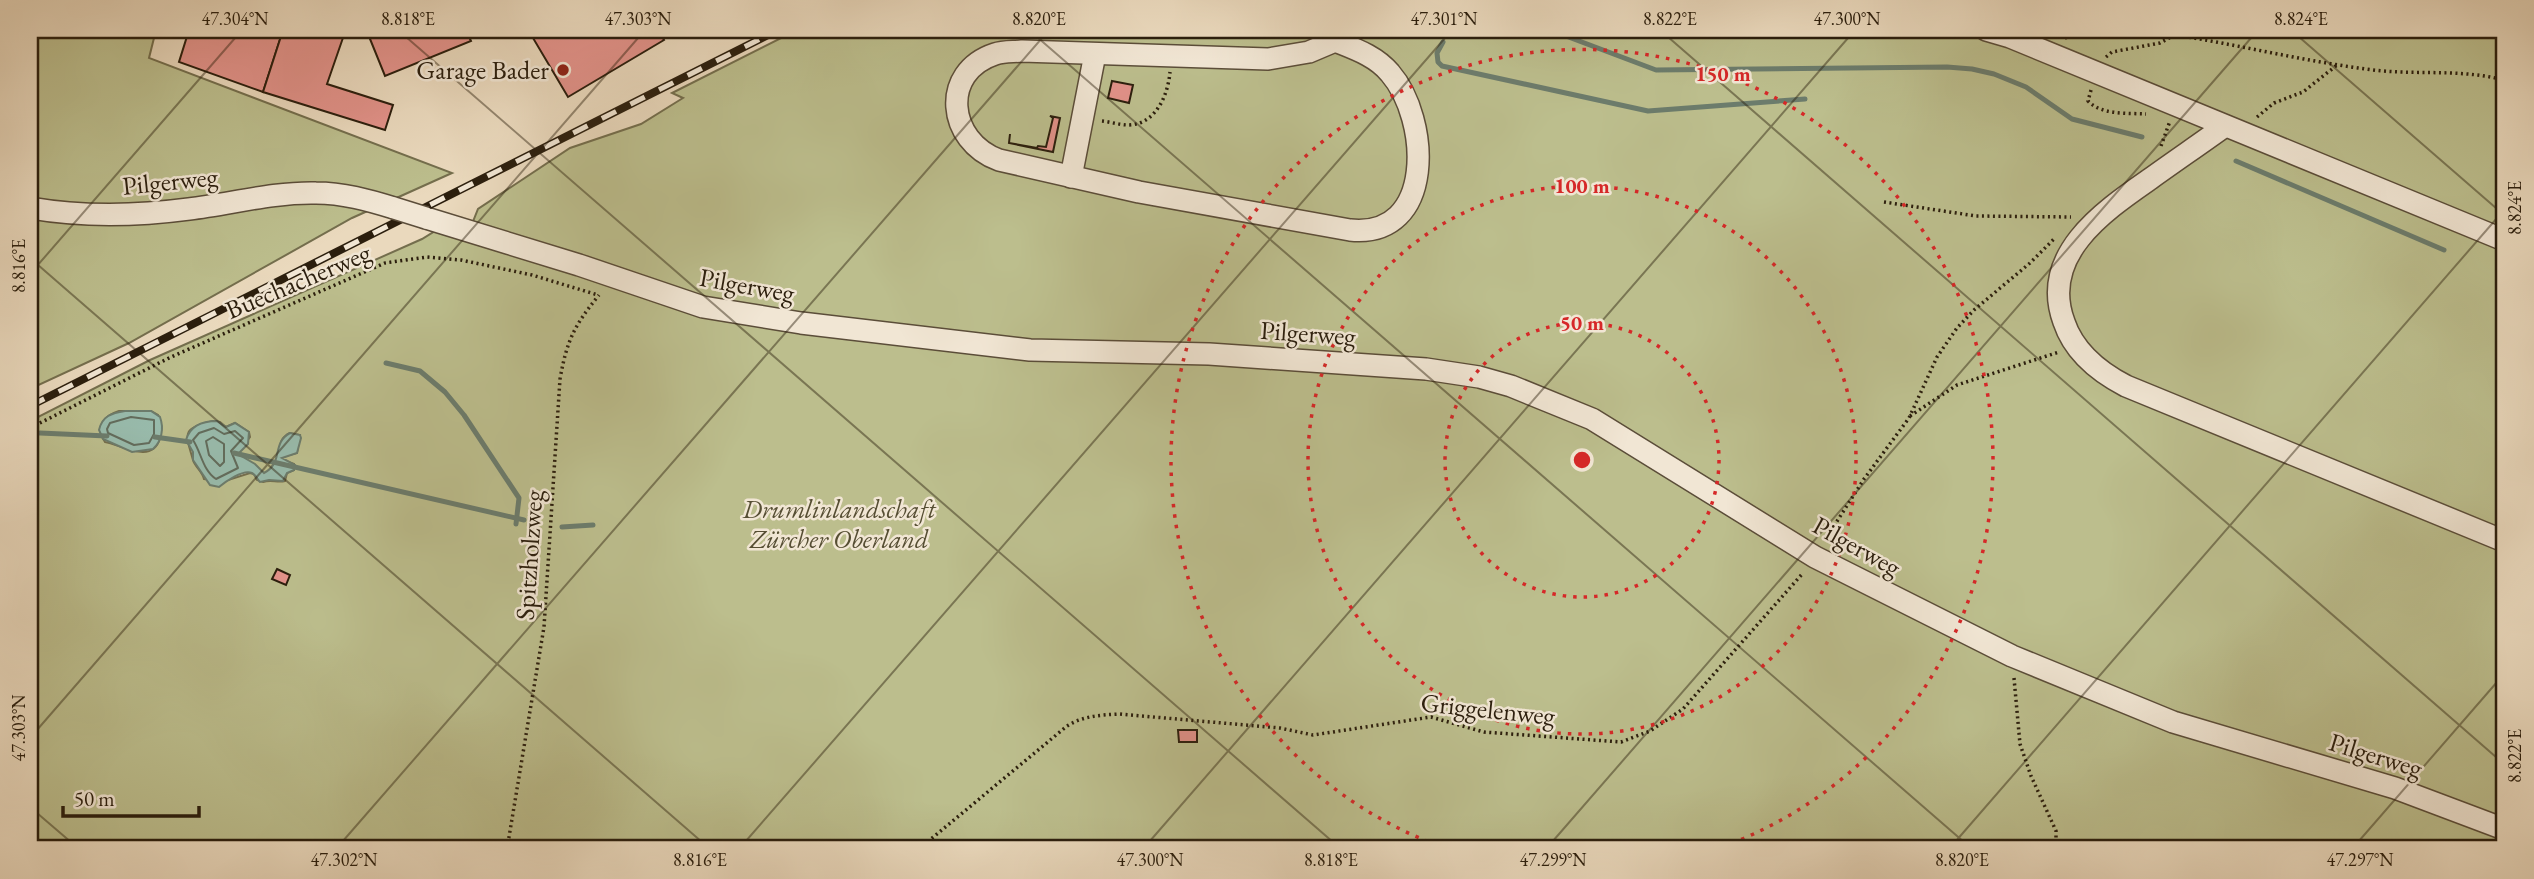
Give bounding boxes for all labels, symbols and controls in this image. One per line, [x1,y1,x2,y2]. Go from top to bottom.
text: 47.304°N [202,7,269,30]
text: 8.818°E [381,7,435,30]
text: 47.303°N [605,7,672,30]
text: 8.820°E [1012,7,1066,30]
text: 47.301°N [1411,7,1478,30]
text: 8.822°E [1643,7,1697,30]
text: 47.300°N [1814,7,1881,30]
text: 8.824°E [2274,7,2328,30]
place label: Garage Bader [416,53,549,87]
text: 150 m [1695,60,1751,87]
marker: Garage Bader [555,62,571,78]
street label: Pilgerweg [121,159,220,203]
text: 100 m [1554,172,1610,199]
text: 8.824°E [2503,181,2526,235]
street label: Buechacherweg [220,235,376,327]
text: 8.816°E [7,239,30,293]
street label: Pilgerweg [697,260,798,310]
text: 50 m [1560,309,1604,336]
street label: Pilgerweg [1259,313,1358,353]
centre of rings [1570,448,1594,472]
street label: Spitzholzweg [507,488,551,621]
park label: Drumlinlandschaft Zürcher Oberland [741,492,937,556]
street label: Pilgerweg [1807,508,1908,584]
street label: Griggelenweg [1419,685,1558,733]
text: 47.303°N [7,694,30,761]
street label: Pilgerweg [2325,725,2427,785]
text: 8.822°E [2503,729,2526,783]
scale bar [63,774,200,818]
text: 50 m [74,785,115,812]
text: 47.302°N [311,848,378,871]
text: 8.816°E [673,848,727,871]
text: 47.300°N [1117,848,1184,871]
text: 8.818°E [1304,848,1358,871]
text: 47.299°N [1520,848,1587,871]
text: 8.820°E [1935,848,1989,871]
text: 47.297°N [2327,848,2394,871]

